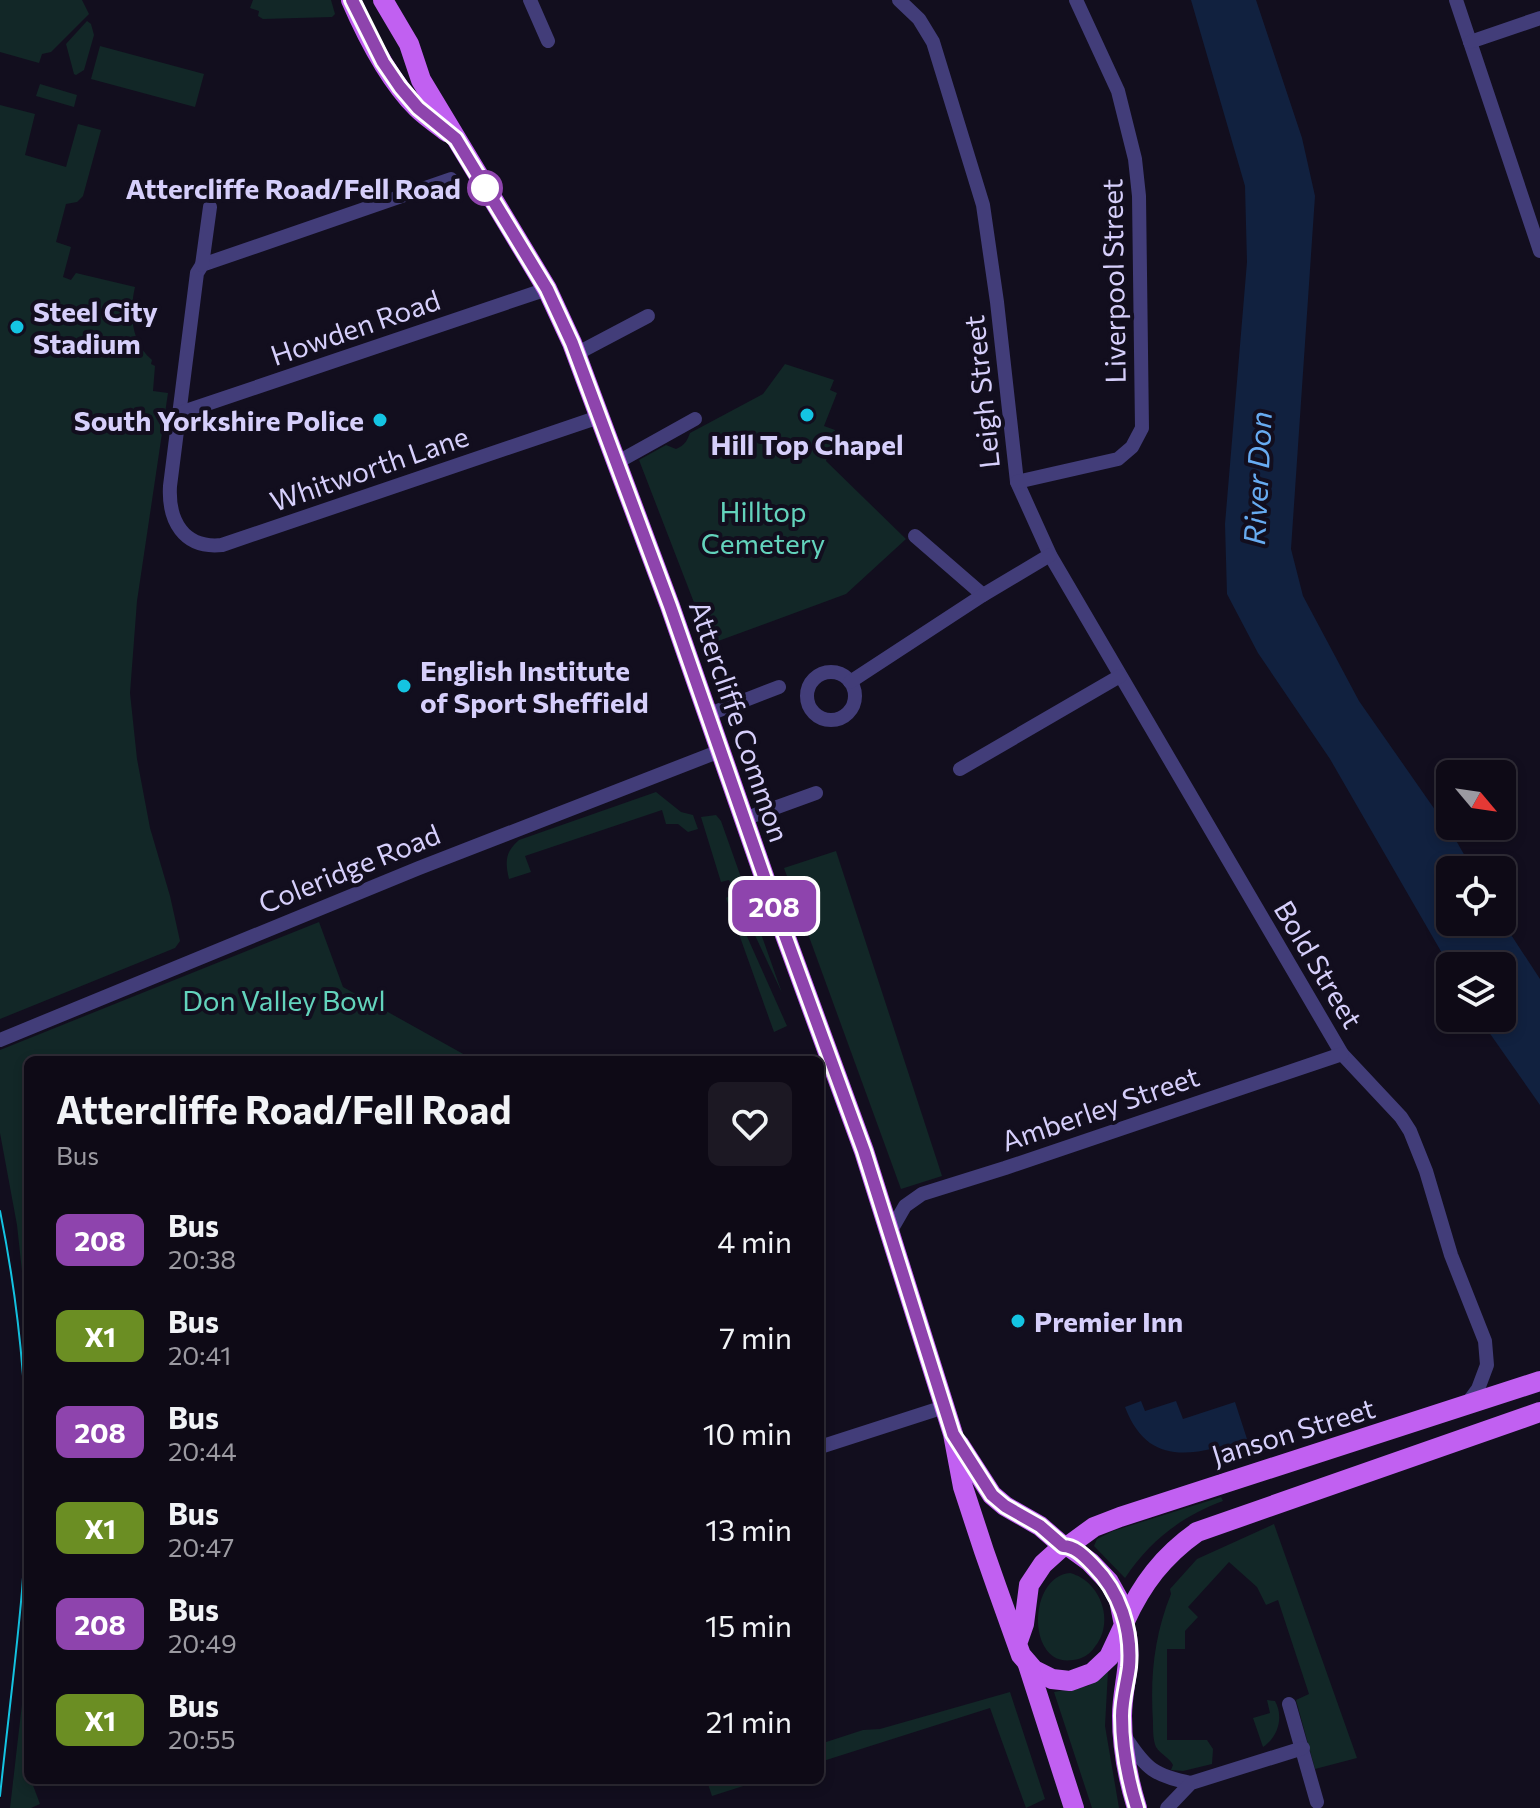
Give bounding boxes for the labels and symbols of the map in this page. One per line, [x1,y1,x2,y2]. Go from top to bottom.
place label: Attercliffe Road/Fell Road [125,171,461,205]
marker: Attercliffe Road/Fell Road [468,171,502,205]
street label: Liverpool Street [1094,178,1132,384]
street label: Howden Road [266,282,444,372]
place label: Steel City Stadium [33,294,158,360]
street label: Leigh Street [956,314,1006,470]
marker: Steel City Stadium [8,318,26,336]
place label: South Yorkshire Police [74,403,364,437]
marker: Hill Top Chapel [798,406,816,424]
water label: River Don [1234,410,1278,546]
marker: South Yorkshire Police [371,411,389,429]
street label: Whitworth Lane [265,418,473,518]
place label: Hill Top Chapel [710,427,904,461]
park label: Hilltop Cemetery [701,494,825,560]
street label: Attercliffe Common [683,596,797,846]
place label: English Institute of Sport Sheffield [420,653,649,719]
marker: English Institute of Sport Sheffield [395,677,413,695]
north arrow [1436,760,1516,840]
street label: Coleridge Road [253,816,445,920]
line badge: 208 [728,880,820,932]
street label: Bold Street [1268,894,1370,1034]
park label: Don Valley Bowl [182,983,386,1017]
street label: Amberley Street [997,1058,1203,1158]
place label: Premier Inn [1034,1304,1183,1338]
marker: Premier Inn [1009,1312,1027,1330]
street label: Janson Street [1207,1390,1379,1472]

